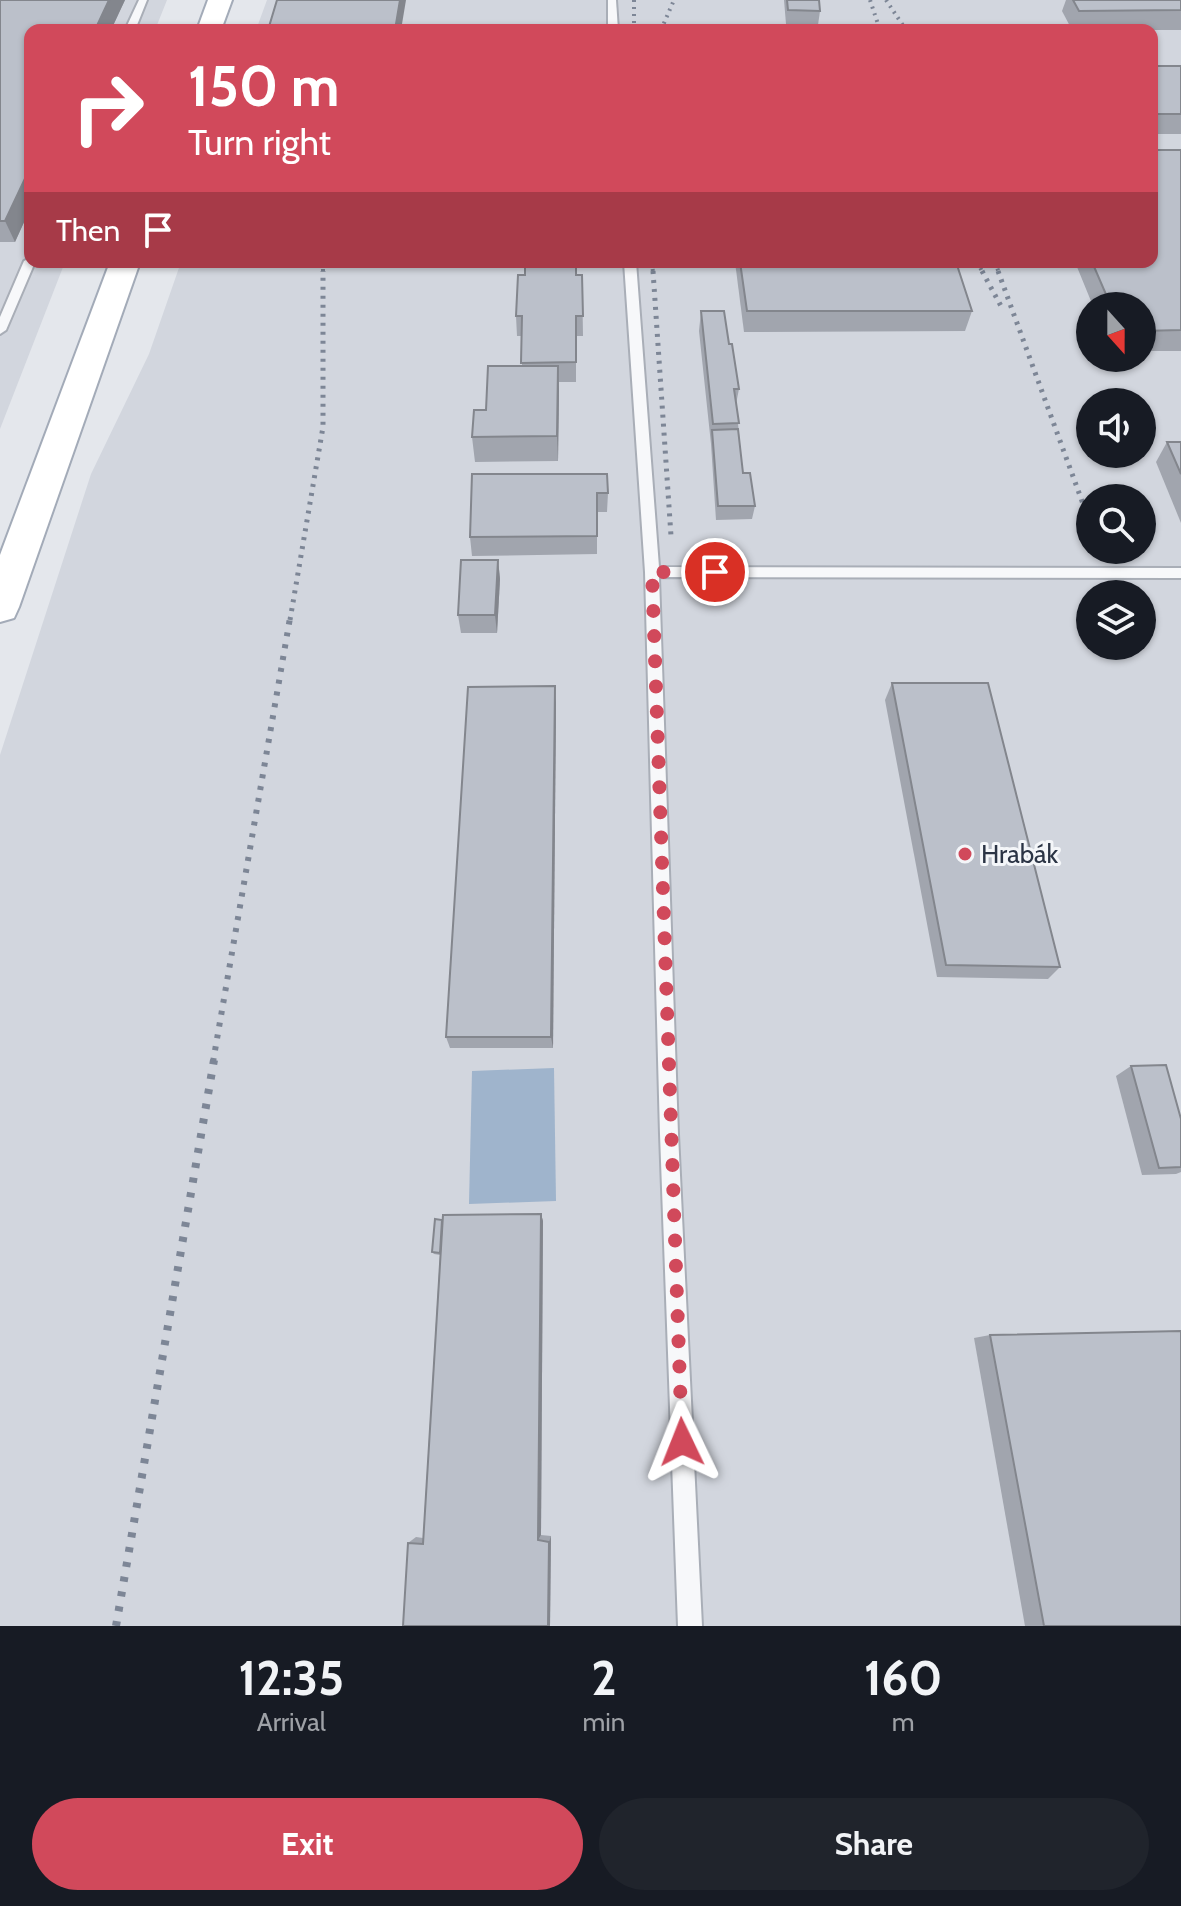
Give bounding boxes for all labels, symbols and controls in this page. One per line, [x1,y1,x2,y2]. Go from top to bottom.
text: 150 m [188,52,340,120]
icon: right [56,56,160,160]
text: Turn right [188,120,331,164]
icon: arrive [136,208,180,252]
text: Then [56,212,120,249]
north arrow [1076,292,1156,372]
map controls [1076,292,1156,660]
button: sound [1076,388,1156,468]
button: search [1076,484,1156,564]
pin [681,538,749,606]
icon: arrive [693,550,737,594]
button: layers [1076,580,1156,660]
place label: Hrabák [981,838,1059,870]
marker: Hrabák [956,845,974,863]
position arrow [640,1400,724,1484]
text: 12:35 [239,1649,344,1707]
text: 2 [591,1649,617,1707]
text: 160 [864,1649,942,1707]
text: Arrival [257,1706,326,1738]
text: min [582,1706,625,1738]
text: m [892,1706,915,1738]
button: Exit [32,1798,583,1890]
button: Share [599,1798,1149,1890]

